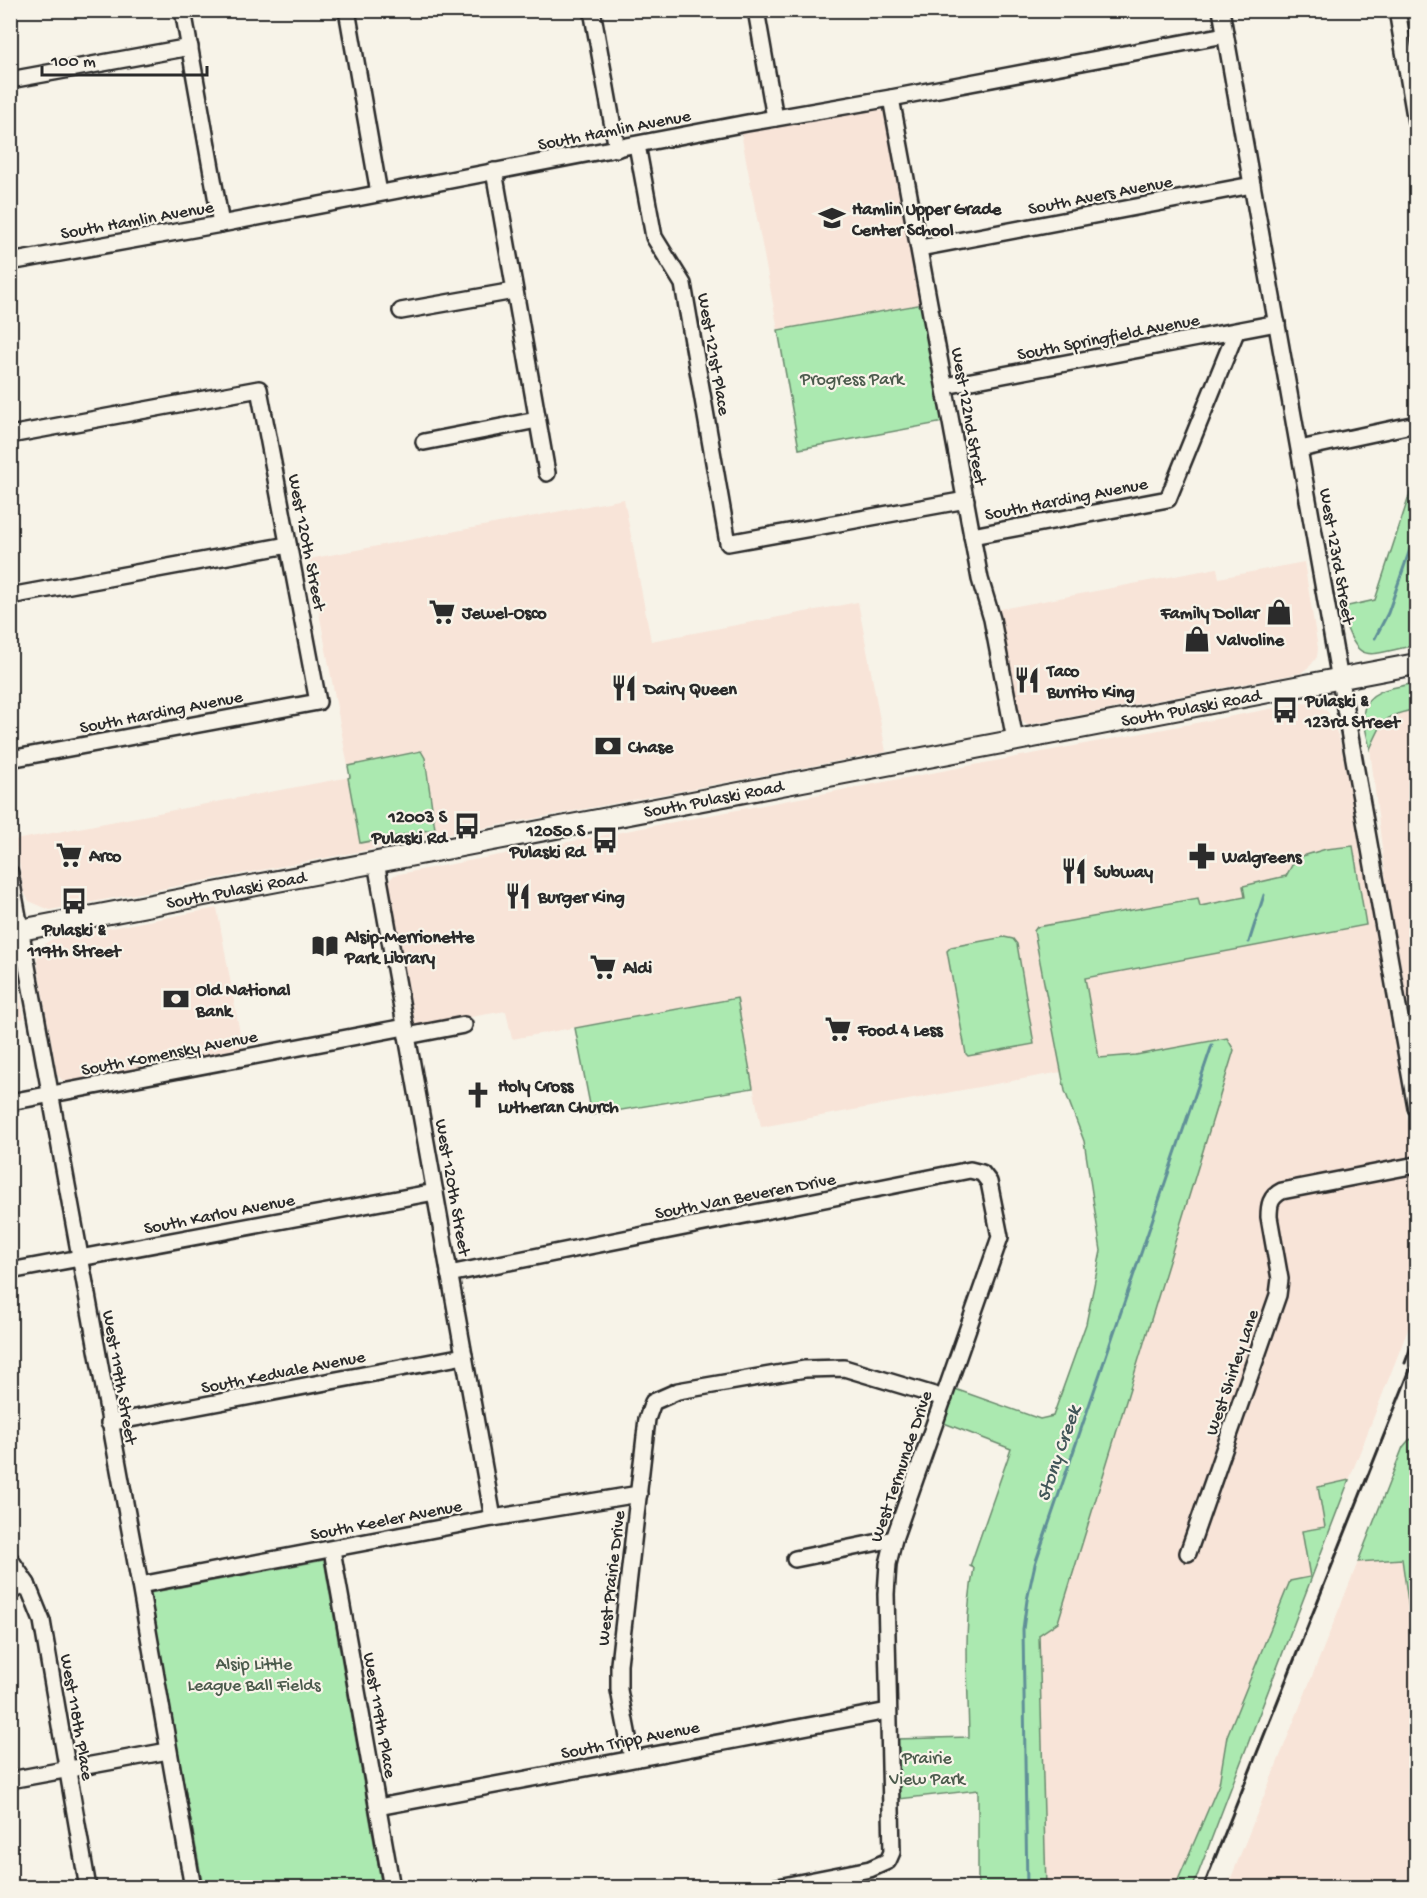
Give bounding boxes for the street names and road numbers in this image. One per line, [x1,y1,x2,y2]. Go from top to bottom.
street label: South Hamlin Avenue [536,106,693,157]
street label: South Avers Avenue [1026,172,1175,221]
street label: South Hamlin Avenue [59,198,216,245]
street label: West 121st Place [691,292,734,418]
street label: South Springfield Avenue [1016,310,1202,366]
street label: West 122nd Street [945,346,990,488]
street label: West 120th Street [282,473,329,614]
street label: South Harding Avenue [983,474,1150,527]
street label: West 123rd Street [1313,487,1358,628]
street label: South Pulaski Road [1120,686,1264,733]
street label: South Harding Avenue [78,687,245,740]
street label: South Pulaski Road [642,777,787,824]
street label: South Pulaski Road [165,868,310,915]
street label: South Komensky Avenue [80,1027,260,1082]
street label: West 120th Street [429,1117,474,1259]
street label: South Van Beveren Drive [653,1169,838,1225]
street label: South Karlov Avenue [142,1190,297,1240]
street label: West Shirley Lane [1202,1306,1265,1439]
street label: West 119th Street [96,1309,141,1448]
street label: South Kedvale Avenue [200,1347,368,1400]
street label: West Termunde Drive [867,1388,938,1545]
street label: South Keeler Avenue [309,1496,465,1546]
street label: West Prairie Drive [594,1509,631,1647]
street label: West 119th Place [357,1651,400,1780]
street label: West 118th Place [54,1653,97,1783]
street label: South Tripp Avenue [559,1718,702,1765]

